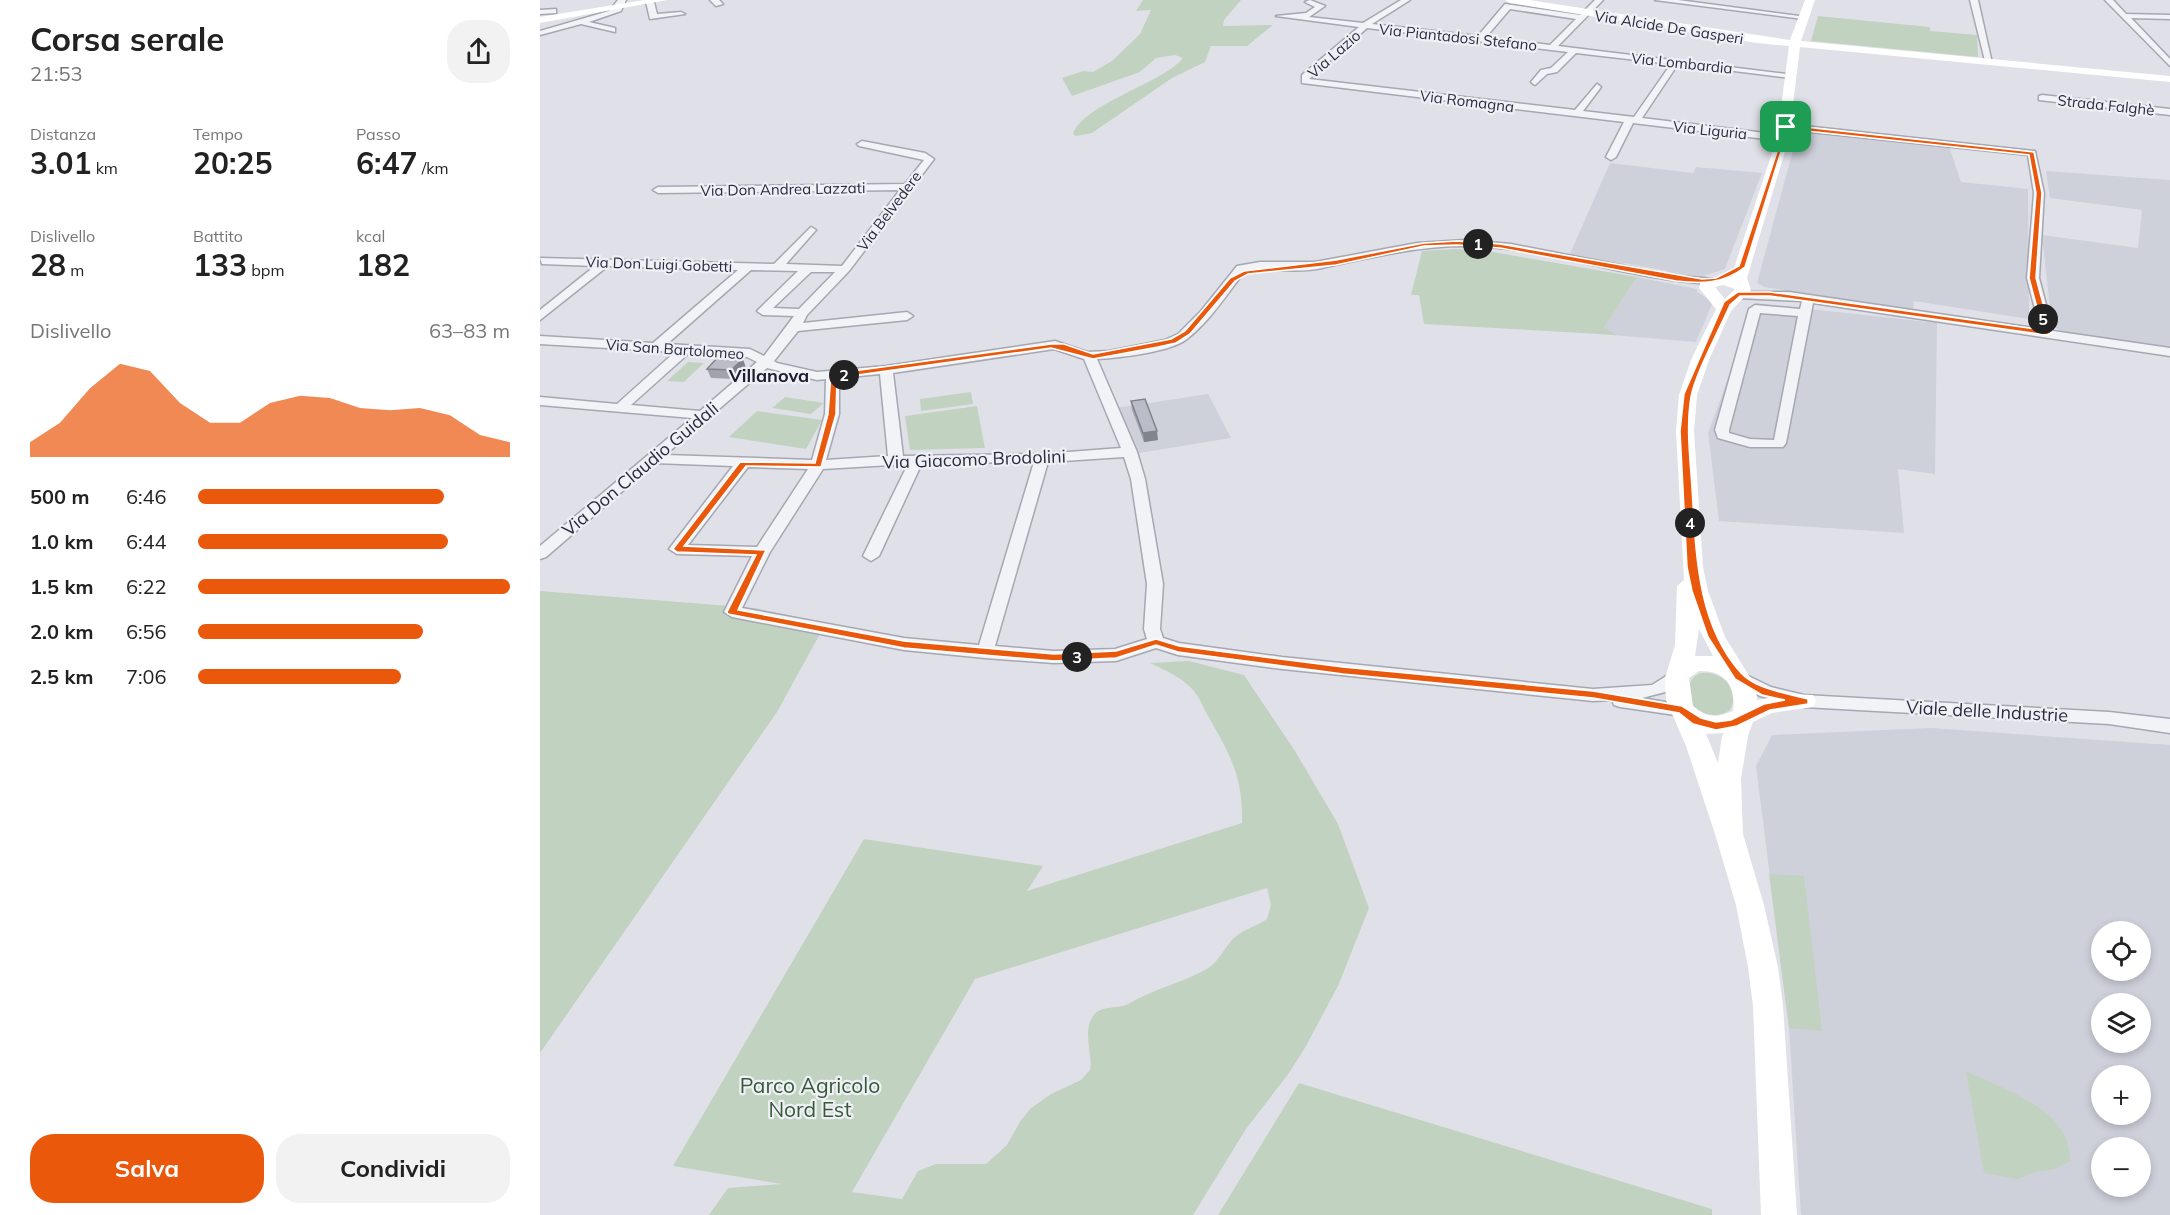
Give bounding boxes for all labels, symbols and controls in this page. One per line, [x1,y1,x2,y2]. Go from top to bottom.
street label: Via Alcide De Gasperi [1593,6,1745,48]
text: Corsa serale [30,18,224,59]
street label: Via Piantadosi Stefano [1378,19,1538,55]
button: share [447,20,510,83]
street label: Via Lazio [1304,26,1364,82]
street label: Via Lombardia [1630,48,1734,78]
text: 21:53 [30,61,83,86]
street label: Via Romagna [1419,86,1515,116]
street label: Strada Falghè [2056,90,2156,120]
pin [1760,101,1811,152]
icon: arrive [1769,110,1802,143]
street label: Via Liguria [1672,117,1748,143]
text: Distanza [30,124,96,144]
text: Tempo [193,124,243,144]
text: Passo [356,124,401,144]
text: 3.01 [30,144,91,182]
text: 20:25 [193,144,272,182]
text: 6:47 [356,144,417,182]
text: km [91,158,118,178]
text: /km [417,158,448,178]
street label: Via Belvedere [853,167,925,255]
street label: Via Don Andrea Lazzati [700,178,866,200]
text: Dislivello [30,226,95,246]
text: Battito [193,226,243,246]
text: kcal [356,226,385,246]
pin: 1 [1463,229,1493,259]
text: 1 [1473,234,1483,254]
text: 28 [30,246,66,284]
text: 133 [193,246,247,284]
text: 182 [356,246,410,284]
street label: Via Don Luigi Gobetti [585,252,733,276]
text: m [66,260,84,280]
text: bpm [247,260,284,280]
pin: 5 [2028,304,2058,334]
text: 5 [2038,309,2048,329]
text: Dislivello [30,318,111,343]
text: 63–83 m [429,318,510,343]
street label: Via San Bartolomeo [605,335,745,363]
pin: 2 [829,360,859,390]
district label: Villanova [728,364,809,387]
text: 2 [839,365,849,385]
street label: Via Don Claudio Guidali [557,397,723,541]
street label: Via Giacomo Brodolini [882,444,1066,474]
text: 500 m [30,484,89,509]
text: 6:46 [126,484,167,509]
pin: 4 [1675,508,1705,538]
text: 4 [1685,513,1695,533]
text: 1.0 km [30,529,93,554]
text: 6:44 [126,529,167,554]
text: 1.5 km [30,574,93,599]
text: 6:22 [126,574,167,599]
text: 2.0 km [30,619,93,644]
text: 6:56 [126,619,167,644]
pin: 3 [1062,642,1092,672]
text: 3 [1072,647,1082,667]
text: 2.5 km [30,664,93,689]
text: 7:06 [126,664,167,689]
street label: Viale delle Industrie [1905,695,2069,727]
map controls [2091,921,2151,1197]
button: locate [2091,921,2151,981]
button: layers [2091,993,2151,1053]
button: + [2091,1065,2151,1125]
park label: Parco Agricolo Nord Est [740,1072,880,1122]
button: Salva [30,1134,264,1203]
button: Condividi [276,1134,510,1203]
button: − [2091,1137,2151,1197]

